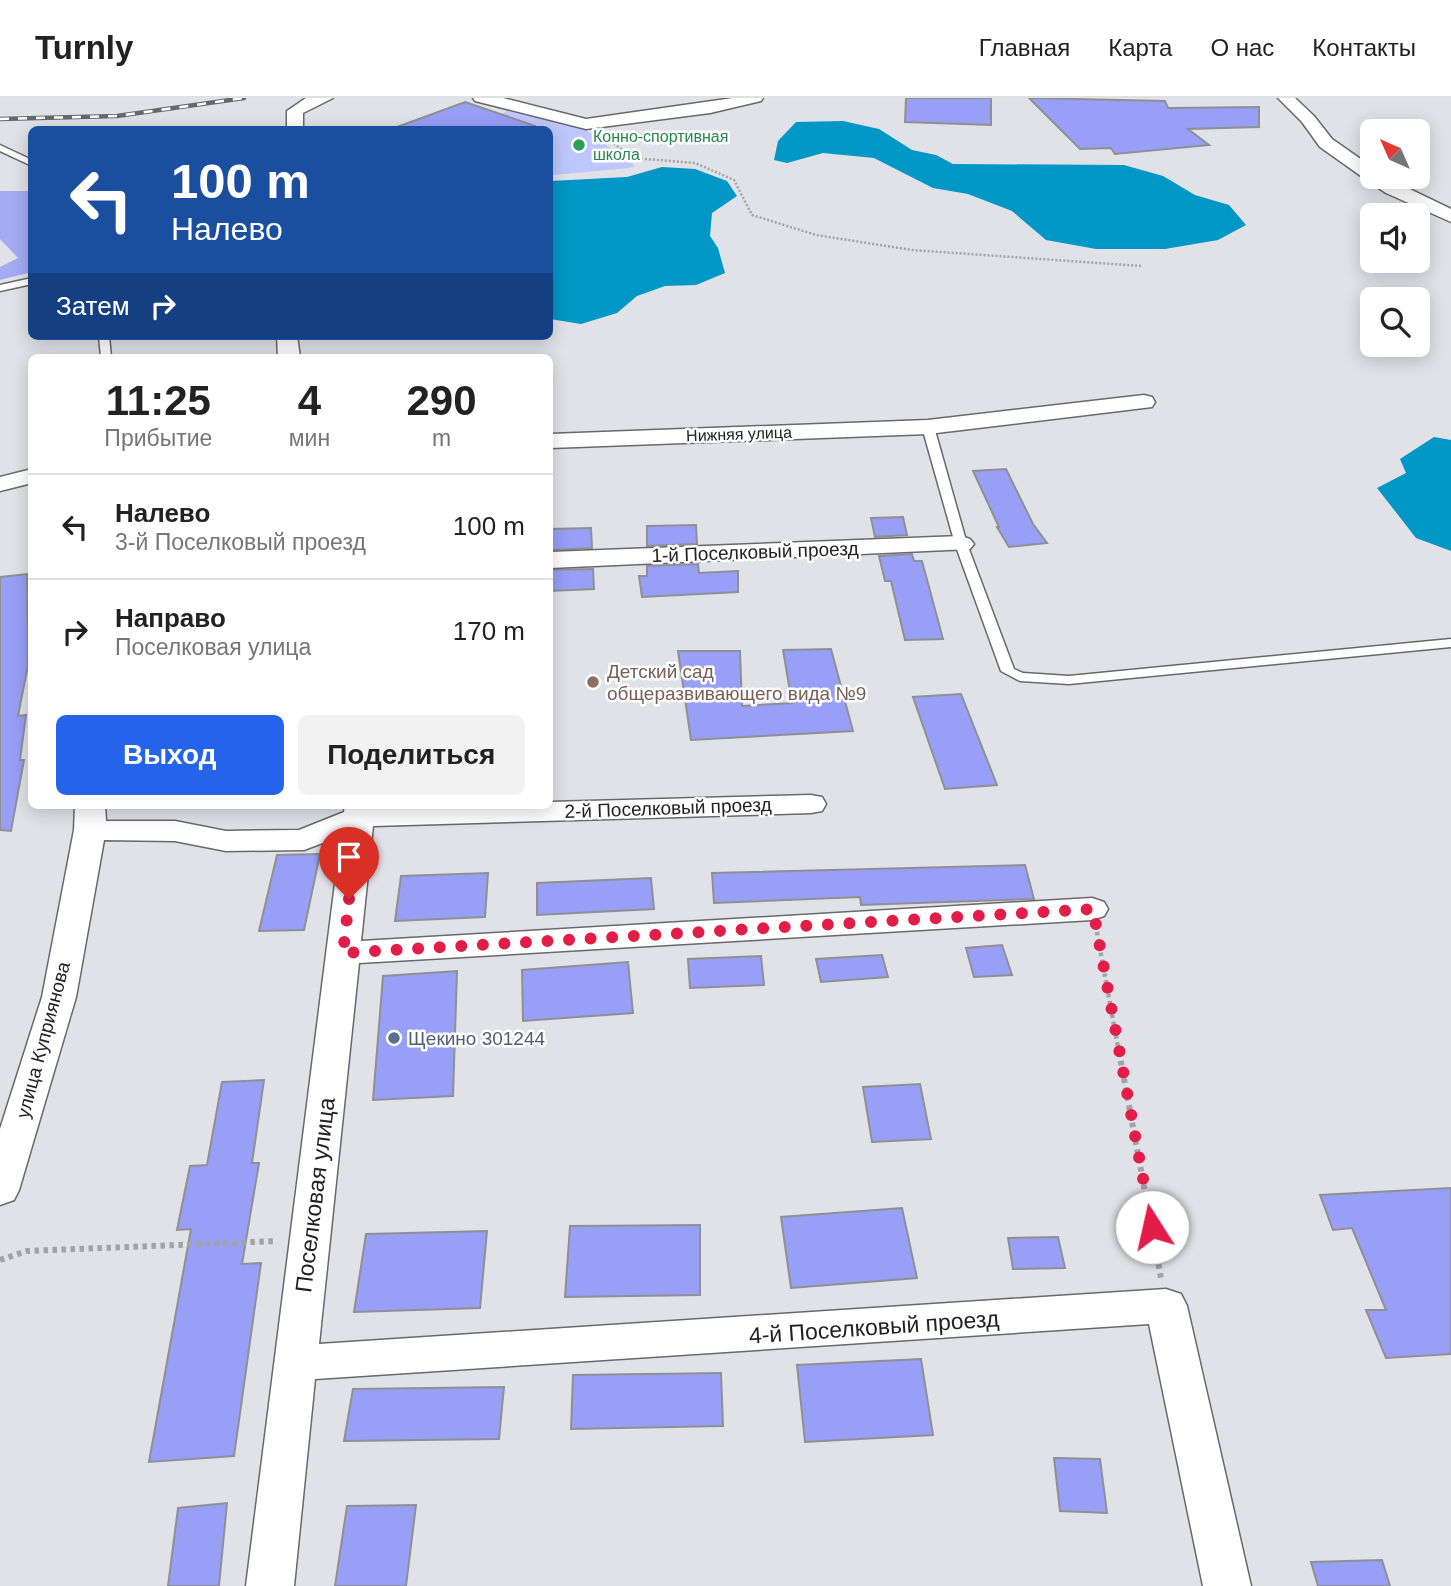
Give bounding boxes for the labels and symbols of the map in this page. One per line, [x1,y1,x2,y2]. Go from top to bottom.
north arrow [1360,119,1430,189]
place label: Конно-спортивная школа [593,128,728,163]
marker: Конно-спортивная школа [571,137,587,153]
street label: Нижняя улица [686,424,792,444]
street label: 1-й Поселковый проезд [651,538,859,566]
place label: Детский сад общеразвивающего вида №9 [607,661,866,704]
marker: Детский сад общеразвивающего вида №9 [585,674,601,690]
street label: 2-й Поселковый проезд [564,794,772,822]
pin [319,827,379,899]
street label: улица Куприянова [12,959,74,1121]
place label: Щекино 301244 [408,1028,545,1049]
marker: Щекино 301244 [386,1030,402,1046]
street label: Поселковая улица [290,1096,340,1294]
position arrow [1115,1190,1189,1264]
street label: 4-й Поселковый проезд [748,1305,1001,1349]

